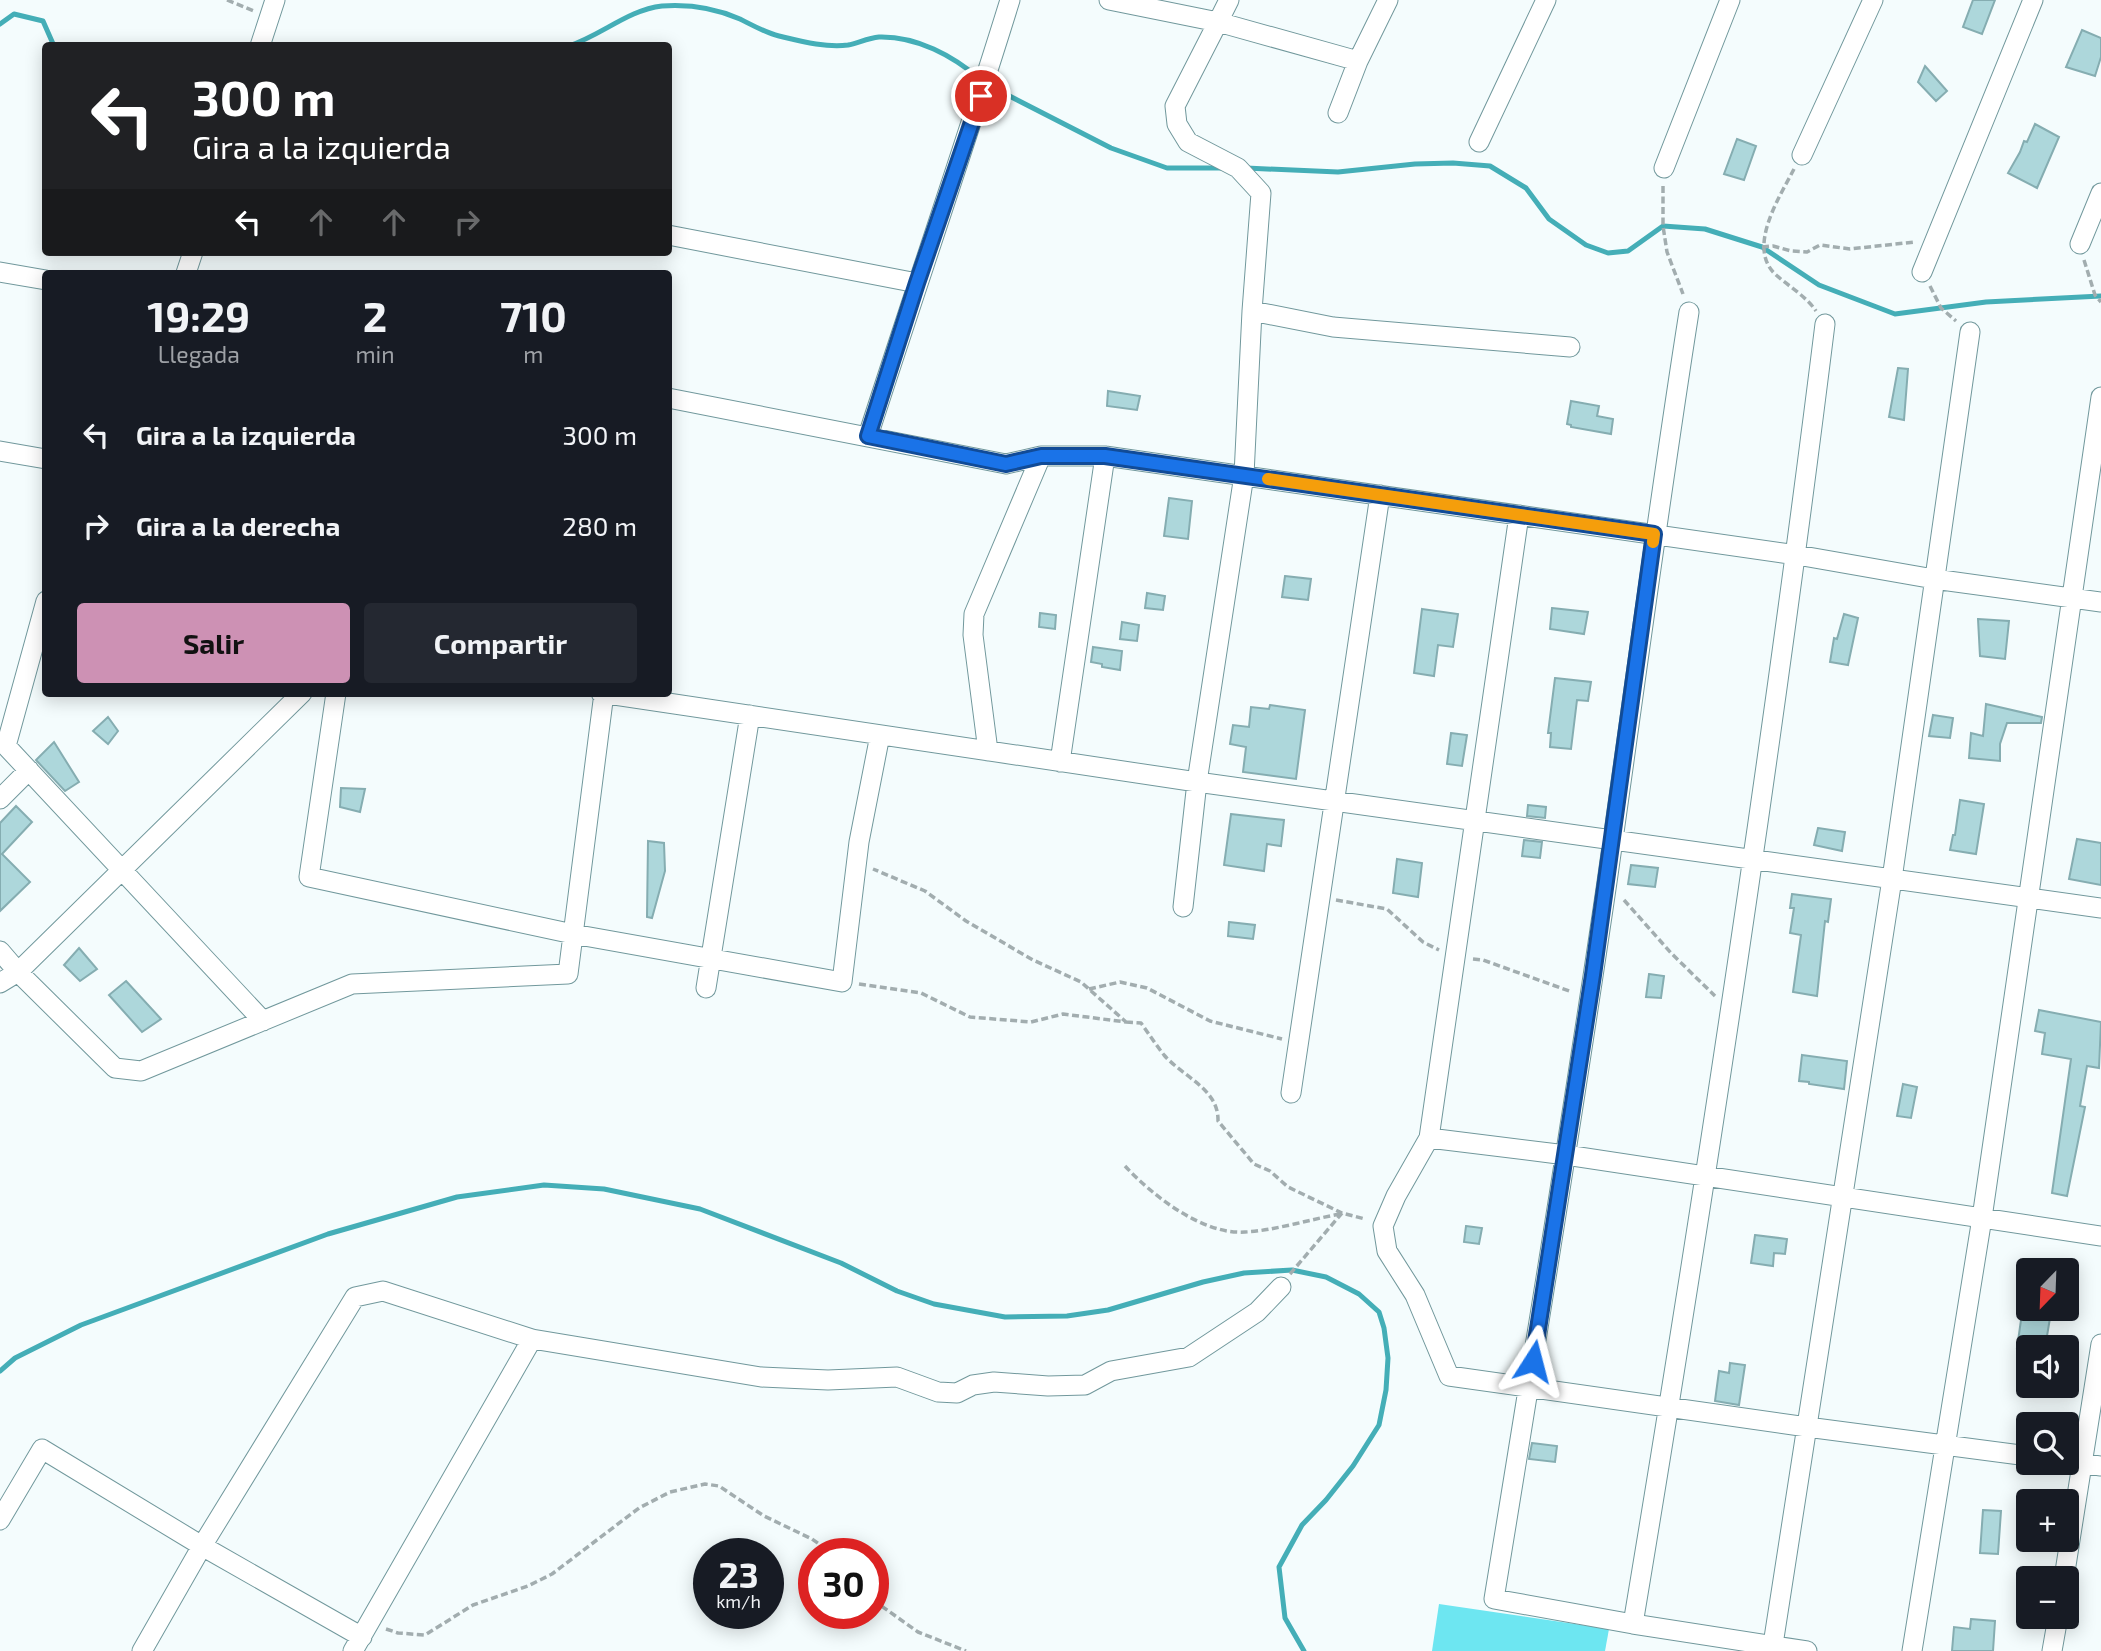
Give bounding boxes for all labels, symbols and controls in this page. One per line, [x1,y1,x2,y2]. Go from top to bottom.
pin [951,66,1011,126]
text: 300 m [192,67,335,126]
icon: left [77,70,168,161]
icon: arrive [962,77,1000,115]
text: Gira a la izquierda [192,127,451,165]
icon: left [229,203,267,241]
icon: ahead [302,203,340,241]
icon: ahead [375,203,413,241]
icon: right [448,203,486,241]
text: 19:29 [147,290,250,340]
text: 2 [363,290,387,340]
text: 710 [500,290,567,340]
text: Llegada [158,340,240,368]
text: min [355,340,395,368]
text: m [523,340,543,368]
icon: left [77,416,115,454]
text: Gira a la izquierda [136,419,356,450]
text: 300 m [563,419,637,450]
icon: right [77,507,115,545]
text: Gira a la derecha [136,510,340,541]
text: 280 m [562,510,637,541]
button: Salir [77,603,350,683]
button: Compartir [364,603,637,683]
north arrow [2016,1258,2079,1321]
map controls [2016,1258,2079,1629]
position arrow [1496,1324,1570,1398]
button: sound [2016,1335,2079,1398]
button: search [2016,1412,2079,1475]
button: + [2016,1489,2079,1552]
speed limit sign: 30 [798,1538,889,1629]
text: 23 [718,1553,759,1595]
button: − [2016,1566,2079,1629]
text: km/h [716,1590,761,1612]

